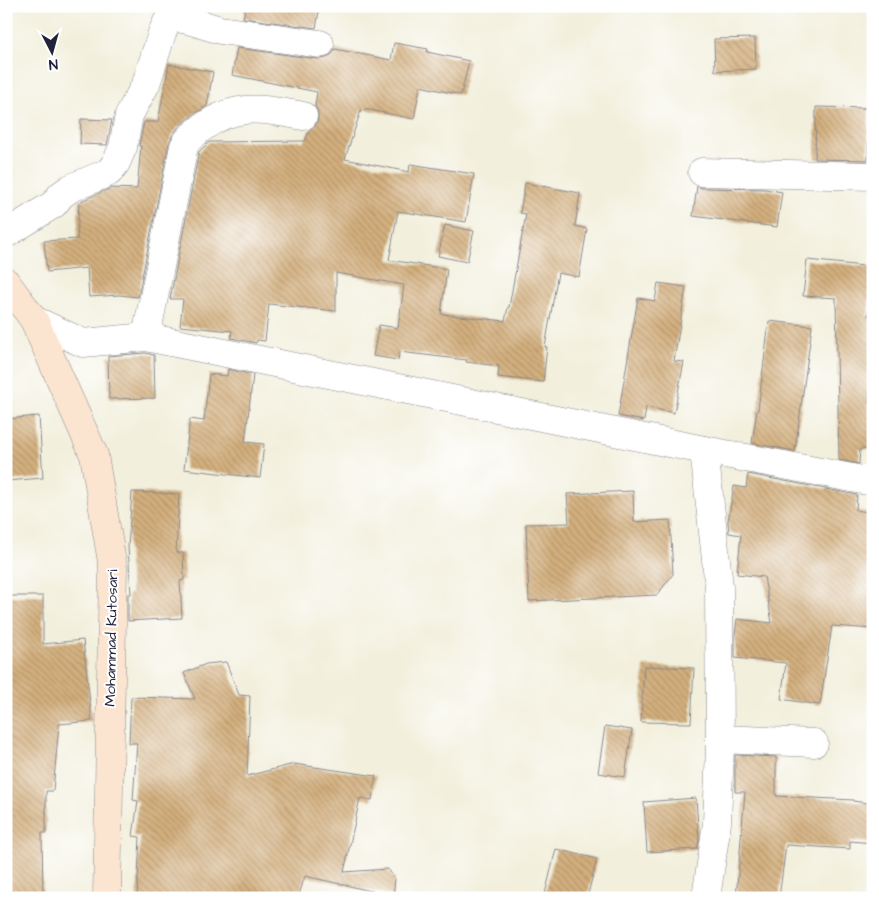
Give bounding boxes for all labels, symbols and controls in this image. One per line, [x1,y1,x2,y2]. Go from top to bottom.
north arrow [28,28,78,78]
text: N [48,54,59,74]
street label: Mohammad Kutosari [100,568,123,707]

